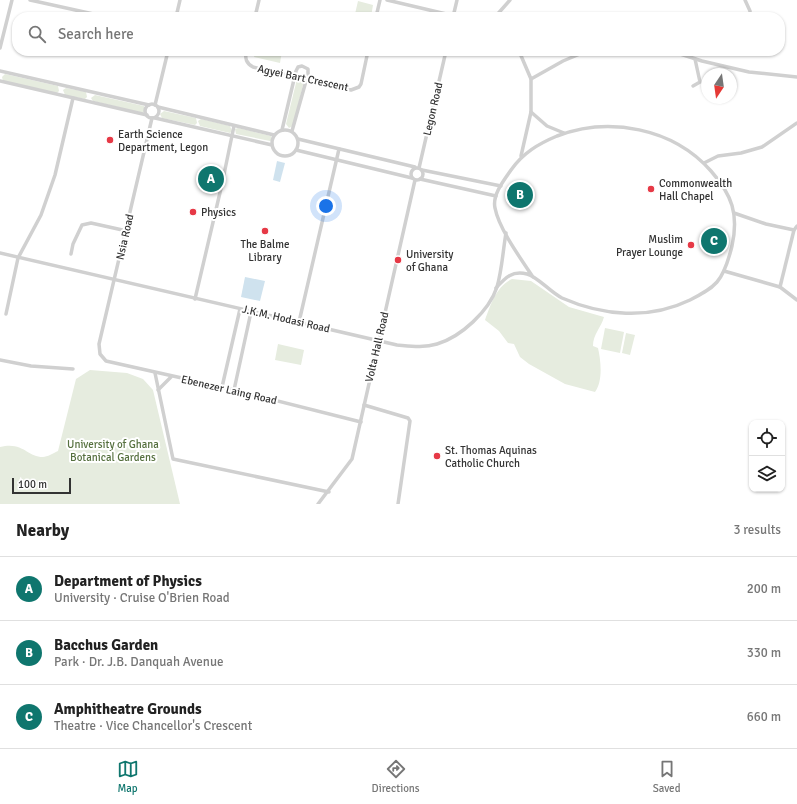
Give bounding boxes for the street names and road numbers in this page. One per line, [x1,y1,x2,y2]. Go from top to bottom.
street label: Agyei Bart Crescent [256,62,350,94]
street label: Legon Road [421,81,445,137]
street label: Nsia Road [113,213,137,261]
street label: J.K.M. Hodasi Road [241,303,331,335]
street label: Volta Hall Road [363,310,391,383]
street label: Ebenezer Laing Road [180,373,278,407]

